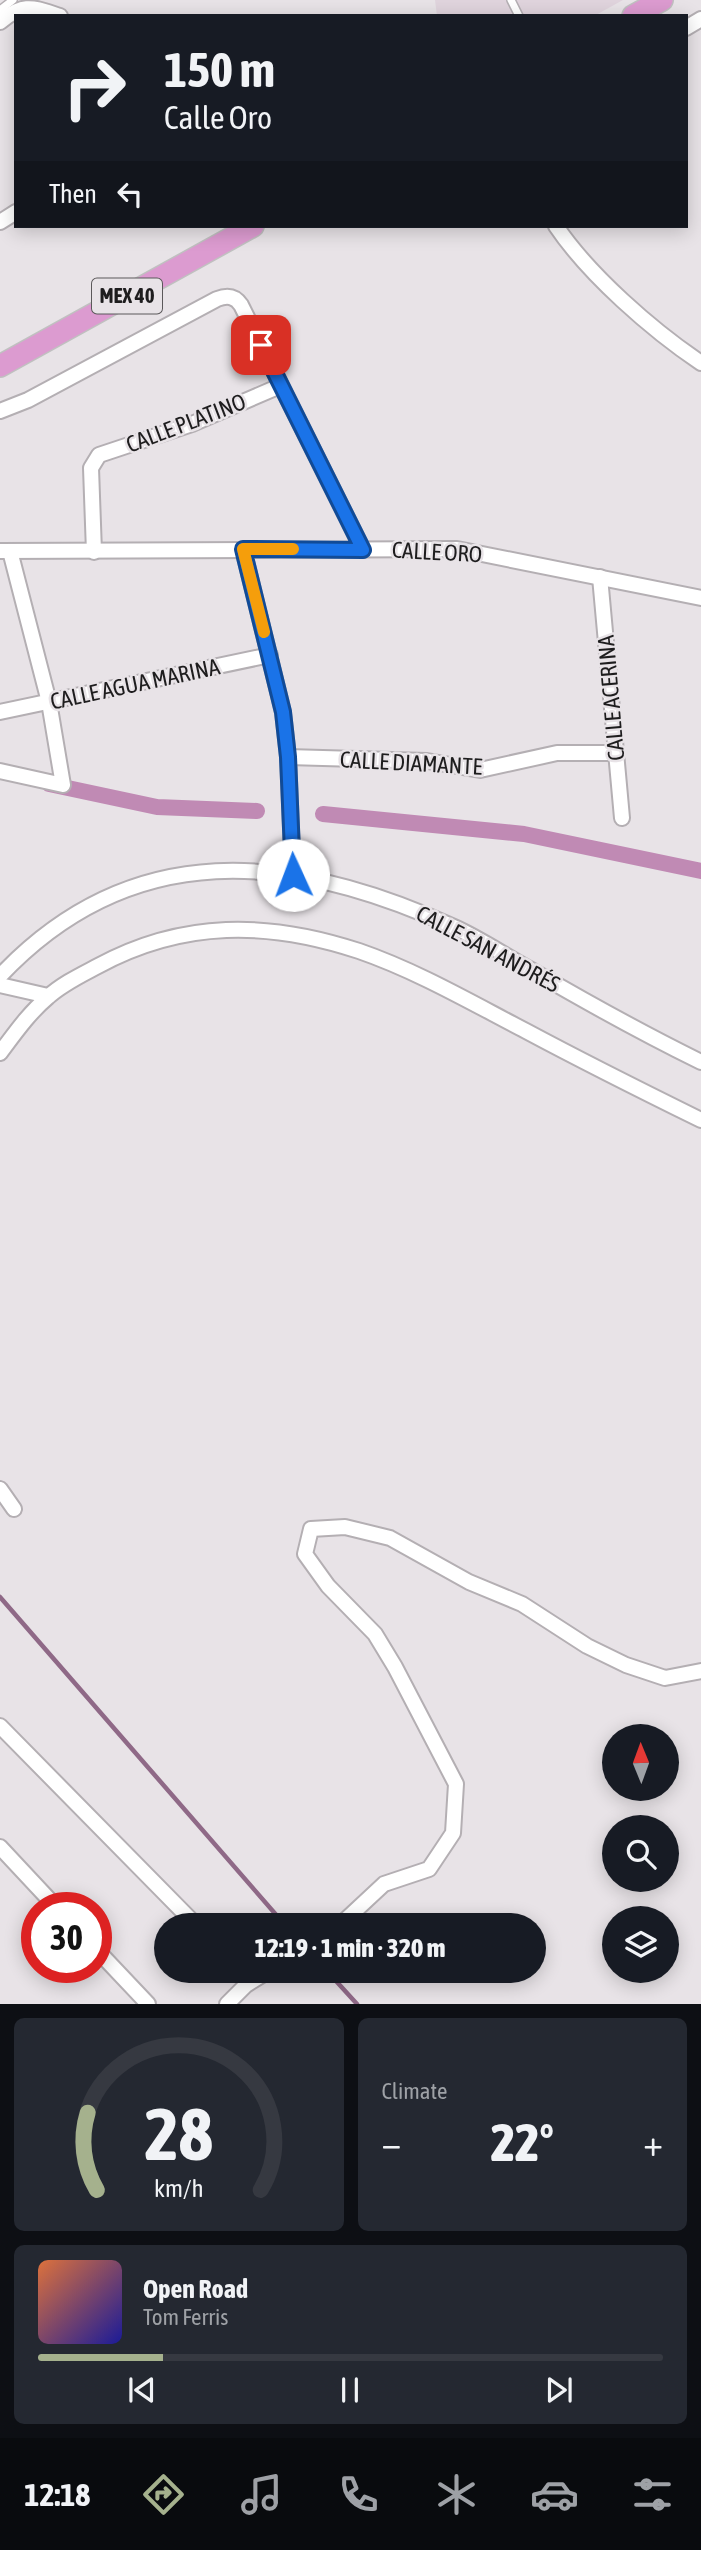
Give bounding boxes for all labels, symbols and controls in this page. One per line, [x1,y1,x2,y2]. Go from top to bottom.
text: 150 m [164,41,275,97]
icon: right [49,42,140,133]
text: Calle Oro [164,99,272,136]
icon: left [111,175,149,213]
text: Then [49,179,97,209]
road number: MEX 40 [92,278,162,314]
pin [231,315,291,375]
icon: arrive [242,326,280,364]
street label: CALLE PLATINO [123,388,249,458]
street label: CALLE ORO [391,537,483,567]
street label: CALLE ACERINA [592,633,629,762]
street label: CALLE AGUA MARINA [48,653,223,715]
street label: CALLE DIAMANTE [339,746,483,780]
position arrow [256,838,330,912]
street label: CALLE SAN ANDRÉS [412,900,564,998]
north arrow [602,1724,679,1801]
map controls [602,1724,679,1983]
button: search [602,1815,679,1892]
speed limit sign: 30 [21,1892,112,1983]
button: layers [602,1906,679,1983]
text: 12:19 · 1 min · 320 m [255,1933,445,1963]
text: Climate [382,2078,447,2104]
text: 28 [145,2093,213,2176]
text: 22° [491,2112,554,2172]
text: − [382,2121,401,2164]
text: + [643,2121,663,2164]
text: km/h [154,2174,204,2202]
text: Open Road [143,2274,248,2304]
text: Tom Ferris [143,2304,228,2330]
icon: previous [123,2371,161,2409]
icon: pause [331,2371,369,2409]
icon: next [540,2371,578,2409]
icon: directions [139,2470,188,2519]
icon: music [237,2470,286,2519]
icon: phone [334,2470,383,2519]
icon: climate [432,2470,481,2519]
icon: car [530,2470,579,2519]
icon: filters [628,2470,677,2519]
text: 12:18 [24,2476,90,2513]

